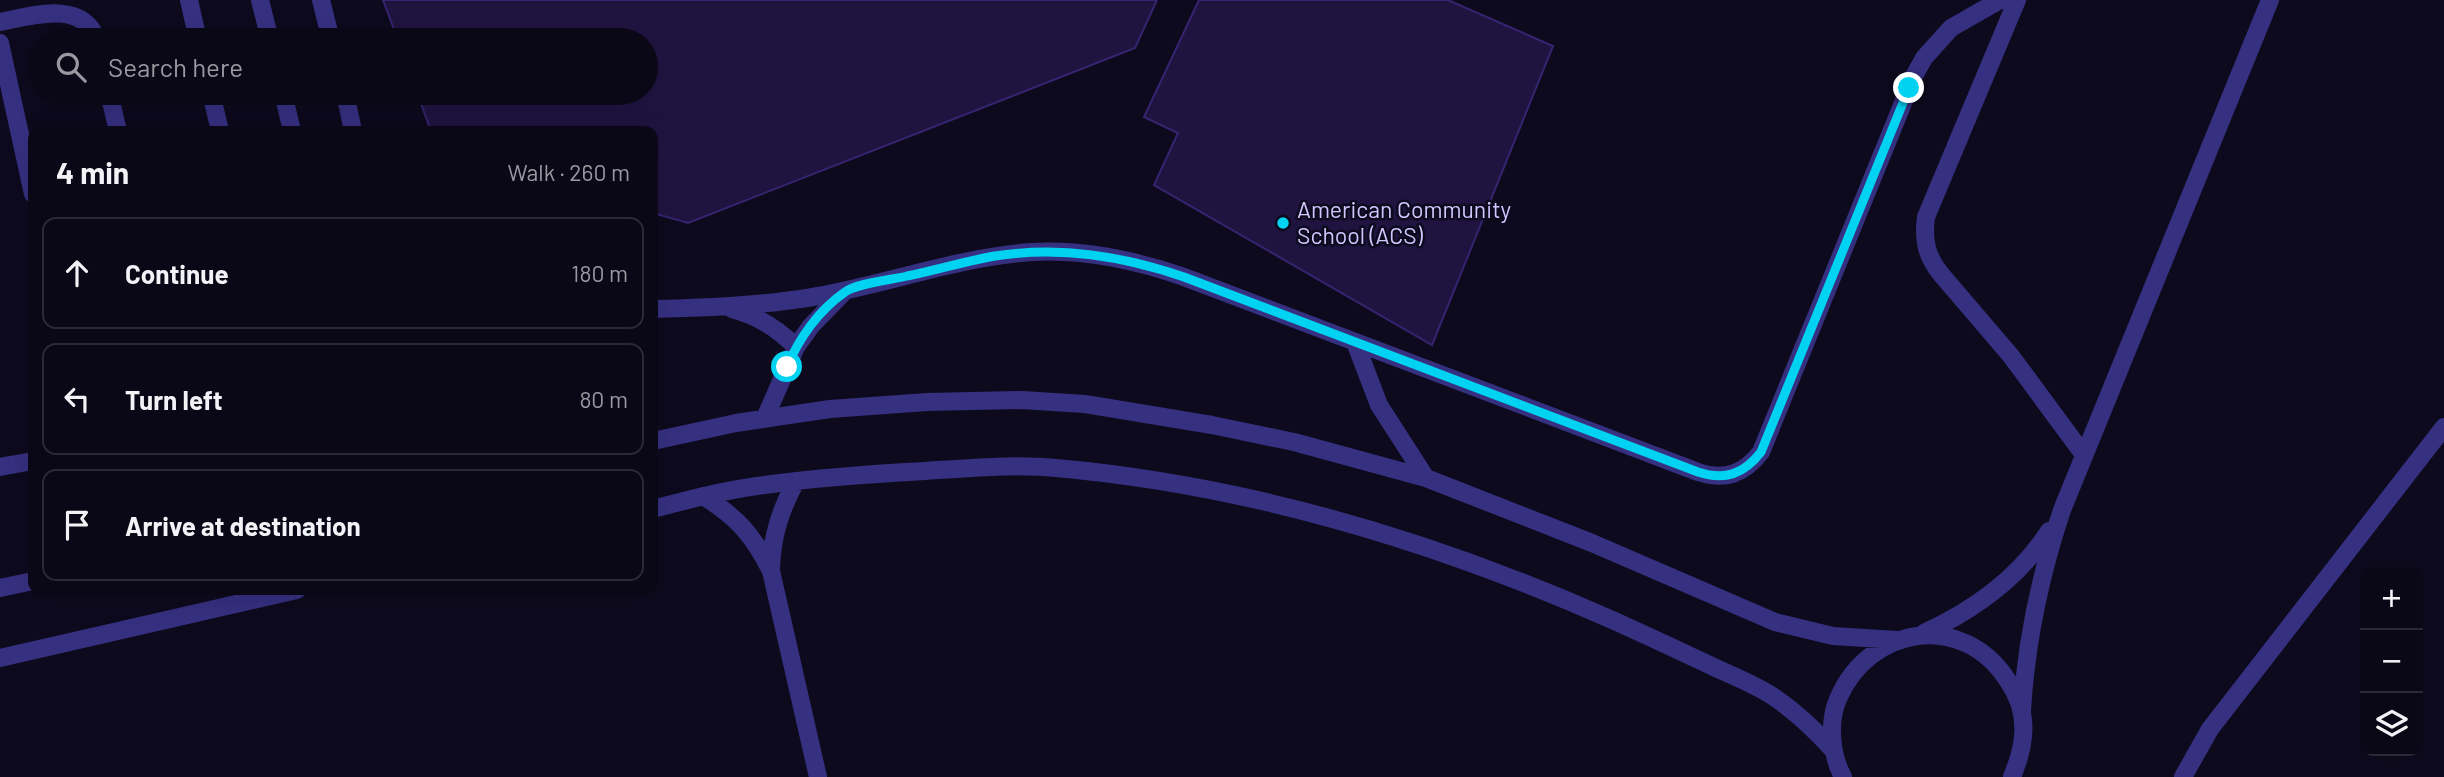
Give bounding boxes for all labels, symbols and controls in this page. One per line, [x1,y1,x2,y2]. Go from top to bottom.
search box [28,28,658,105]
icon: search [52,48,90,86]
text: Search here [108,51,243,82]
route end [1893,72,1924,103]
text: 4 min [56,154,129,190]
text: Walk · 260 m [508,158,630,186]
place label: American Community School (ACS) [1297,195,1512,249]
marker: American Community School (ACS) [1275,215,1291,231]
icon: ahead [58,254,96,292]
text: Continue [125,258,229,289]
text: 180 m [571,259,628,287]
route start [771,351,802,382]
icon: left [58,380,96,418]
text: Turn left [125,384,223,415]
text: 80 m [579,385,628,413]
icon: arrive [58,506,96,544]
text: Arrive at destination [125,510,361,541]
map controls [2360,567,2423,756]
button: + [2360,567,2423,630]
button: − [2360,630,2423,693]
button: layers [2360,693,2423,756]

